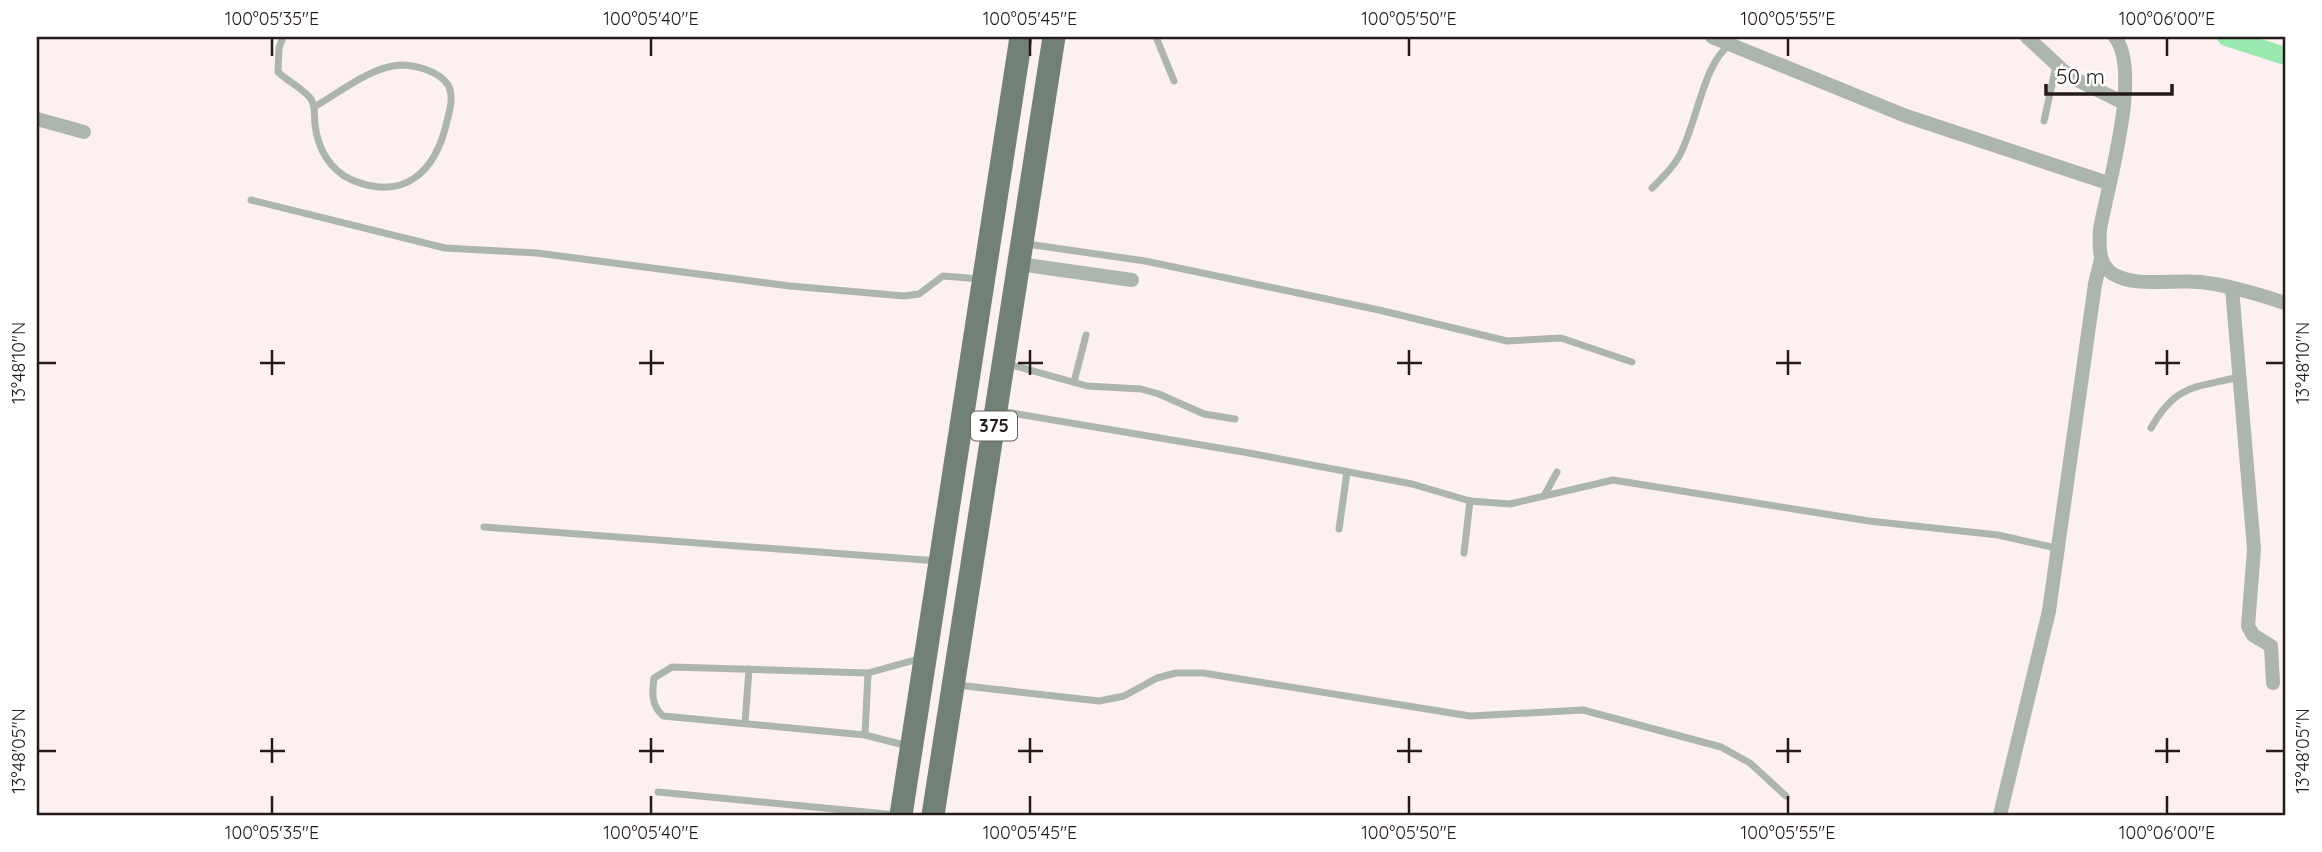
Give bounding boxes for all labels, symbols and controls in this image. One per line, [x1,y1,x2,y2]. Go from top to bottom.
text: 100°05'35"E [225,7,319,30]
text: 100°05'40"E [603,7,699,30]
text: 100°05'45"E [983,7,1077,30]
text: 100°05'50"E [1361,7,1457,30]
text: 100°05'55"E [1741,7,1835,30]
text: 100°06'00"E [2119,7,2215,30]
scale bar [2046,52,2172,96]
text: 50 m [2056,63,2105,89]
text: 13°48'10"N [7,322,30,404]
text: 13°48'10"N [2291,322,2314,404]
road number: 375 [971,412,1017,440]
text: 13°48'05"N [7,708,30,794]
text: 13°48'05"N [2291,708,2314,794]
text: 100°05'35"E [225,821,319,844]
text: 100°05'40"E [603,821,699,844]
text: 100°05'45"E [983,821,1077,844]
text: 100°05'50"E [1361,821,1457,844]
text: 100°05'55"E [1741,821,1835,844]
text: 100°06'00"E [2119,821,2215,844]

